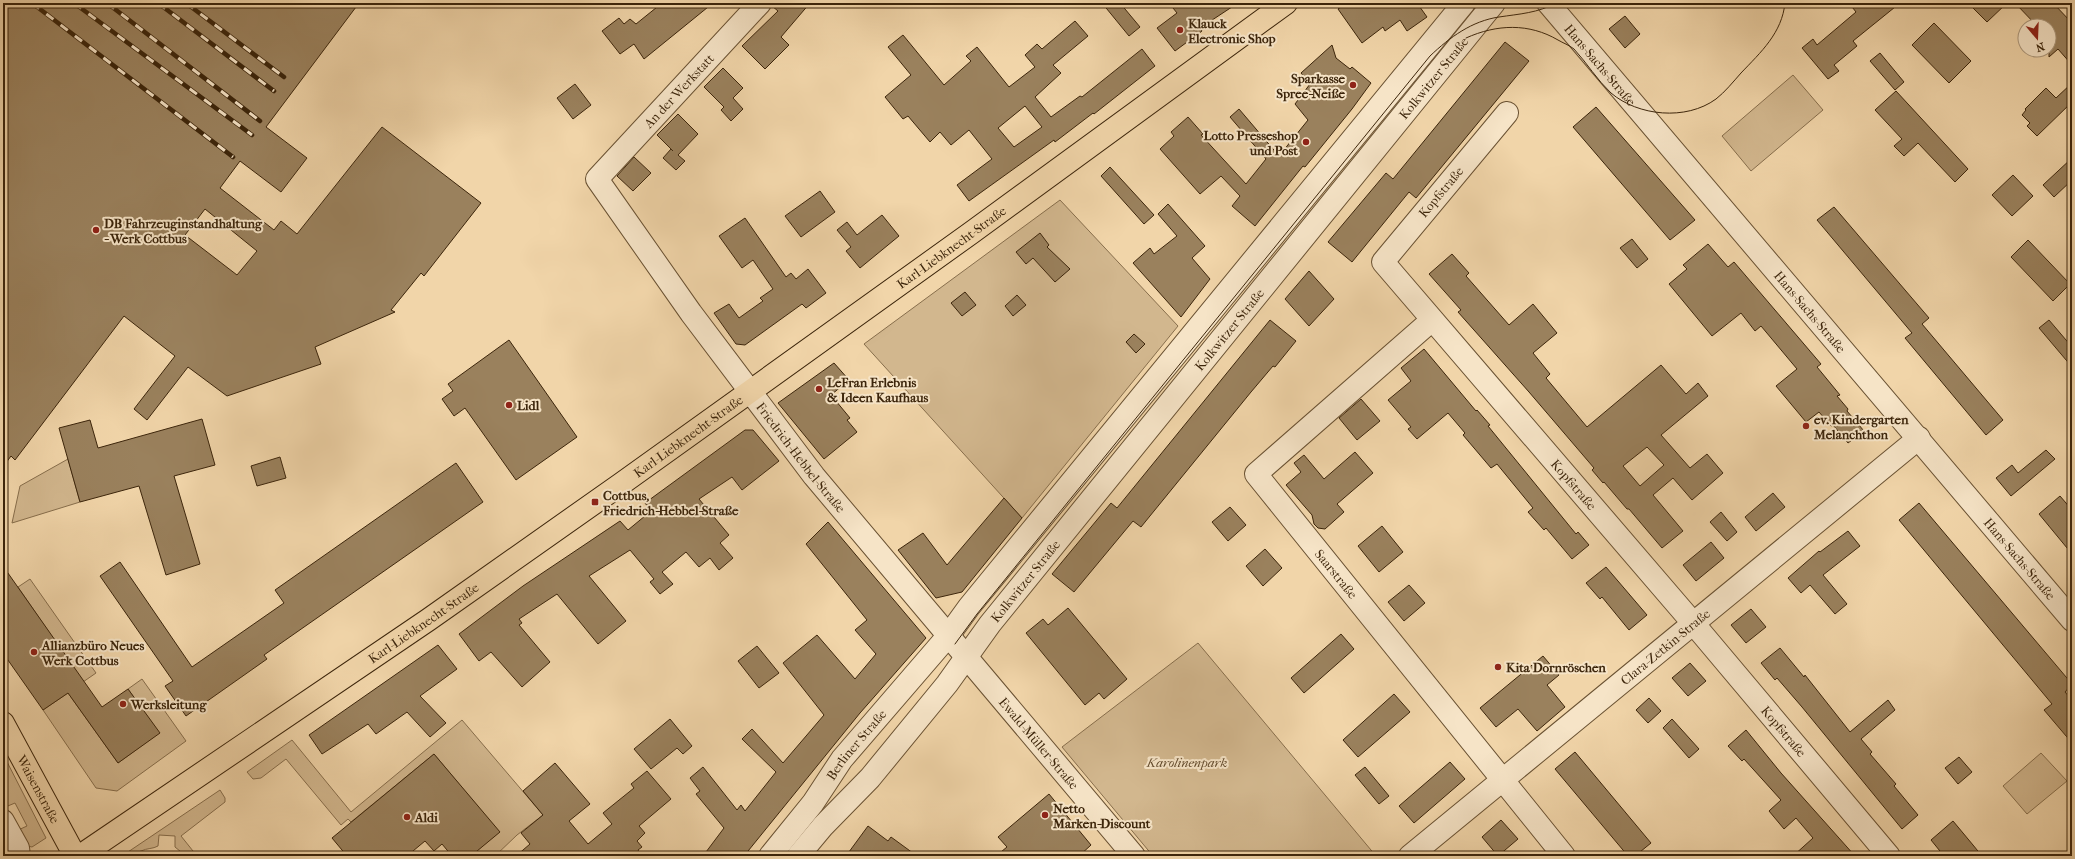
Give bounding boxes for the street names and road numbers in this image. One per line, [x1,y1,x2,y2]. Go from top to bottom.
street label: Hans-Sachs-Straße [1562,21,1640,109]
street label: Kolkwitzer Straße [1396,33,1471,122]
street label: An der Werkstatt [640,51,717,132]
street label: Kopfstraße [1415,163,1467,220]
street label: Karl-Liebknecht-Straße [894,202,1009,291]
street label: Hans-Sachs-Straße [1771,268,1849,356]
street label: Kolkwitzer Straße [1191,285,1267,373]
street label: Karl-Liebknecht-Straße [630,391,746,480]
street label: Friedrich-Hebbel-Straße [754,399,849,516]
street label: Kopfstraße [1548,456,1600,513]
street label: Hans-Sachs-Straße [1981,515,2059,603]
street label: Kolkwitzer Straße [987,537,1063,625]
street label: Saarstraße [1312,546,1361,602]
street label: Karl-Liebknecht-Straße [365,579,482,666]
street label: Clara-Zetkin-Straße [1617,605,1713,688]
street label: Ewald-Müller-Straße [996,694,1082,793]
street label: Kopfstraße [1758,703,1810,760]
street label: Berliner Straße [823,706,889,783]
street label: Waisenstraße [14,751,63,826]

